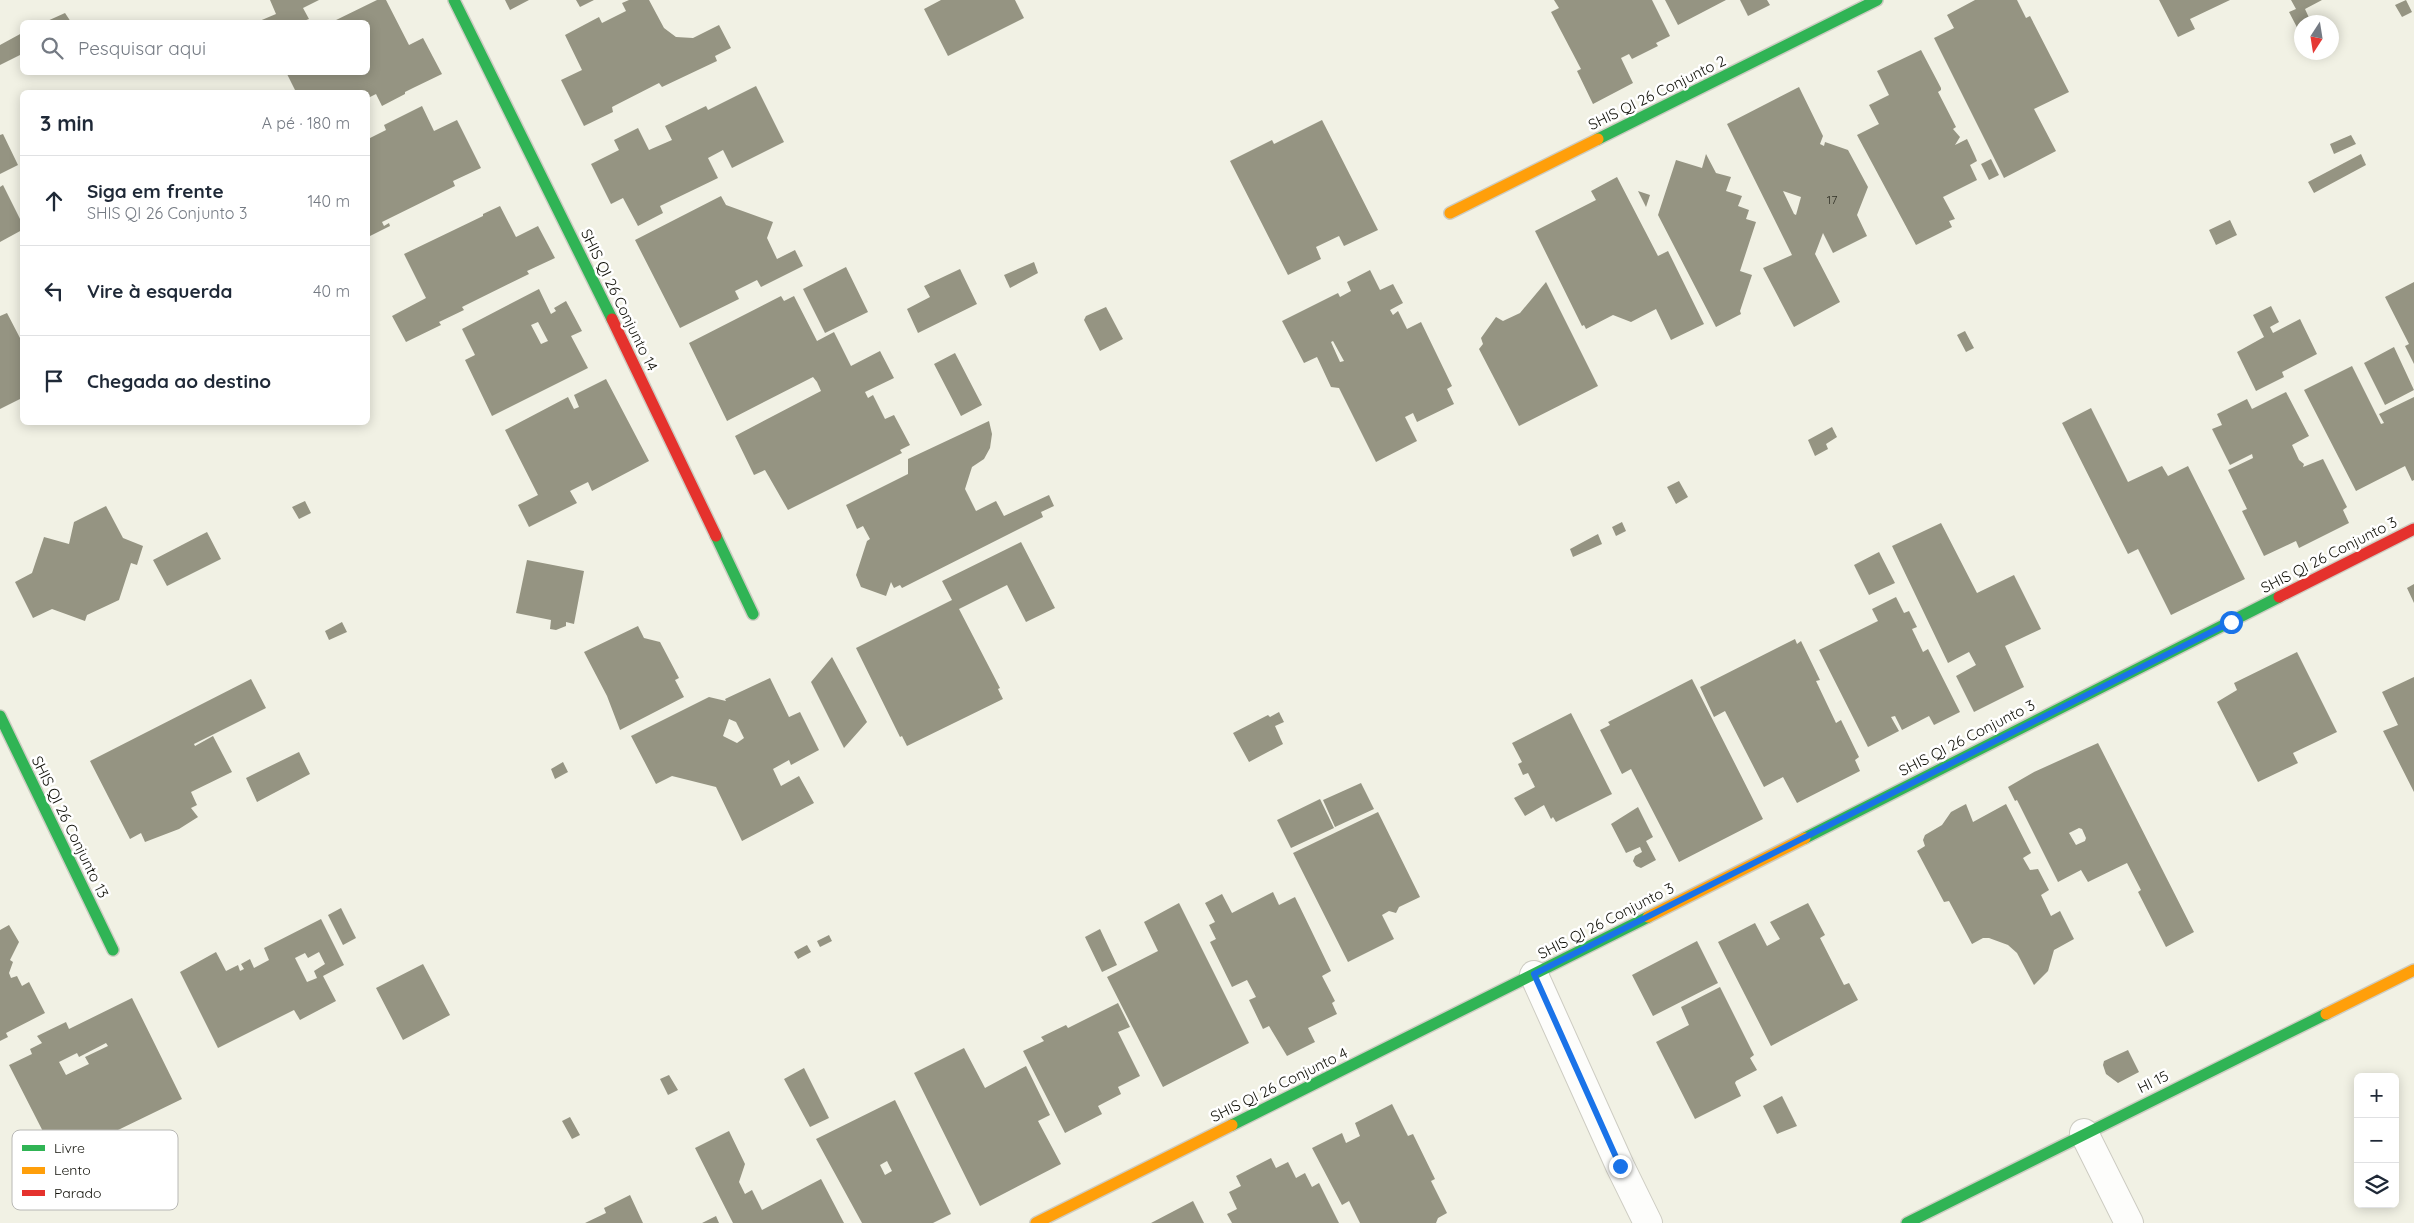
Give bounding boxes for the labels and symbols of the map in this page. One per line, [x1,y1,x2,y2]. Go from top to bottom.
north arrow [2294,15,2339,60]
street label: SHIS QI 26 Conjunto 2 [1585,51,1729,134]
house number: 17 [1827,192,1837,207]
street label: SHIS QI 26 Conjunto 14 [577,226,662,374]
street label: SHIS QI 26 Conjunto 3 [2258,512,2400,597]
route start [2220,611,2243,634]
street label: SHIS QI 26 Conjunto 3 [1896,695,2038,780]
street label: SHIS QI 26 Conjunto 13 [28,753,113,901]
street label: SHIS QI 26 Conjunto 3 [1535,878,1677,963]
street label: SHIS QI 26 Conjunto 4 [1207,1043,1351,1126]
street label: HI 15 [2134,1066,2171,1097]
legend [12,1130,178,1210]
text: Livre [54,1139,85,1157]
route end [1609,1155,1632,1178]
text: Lento [54,1161,91,1179]
text: Parado [54,1184,101,1202]

